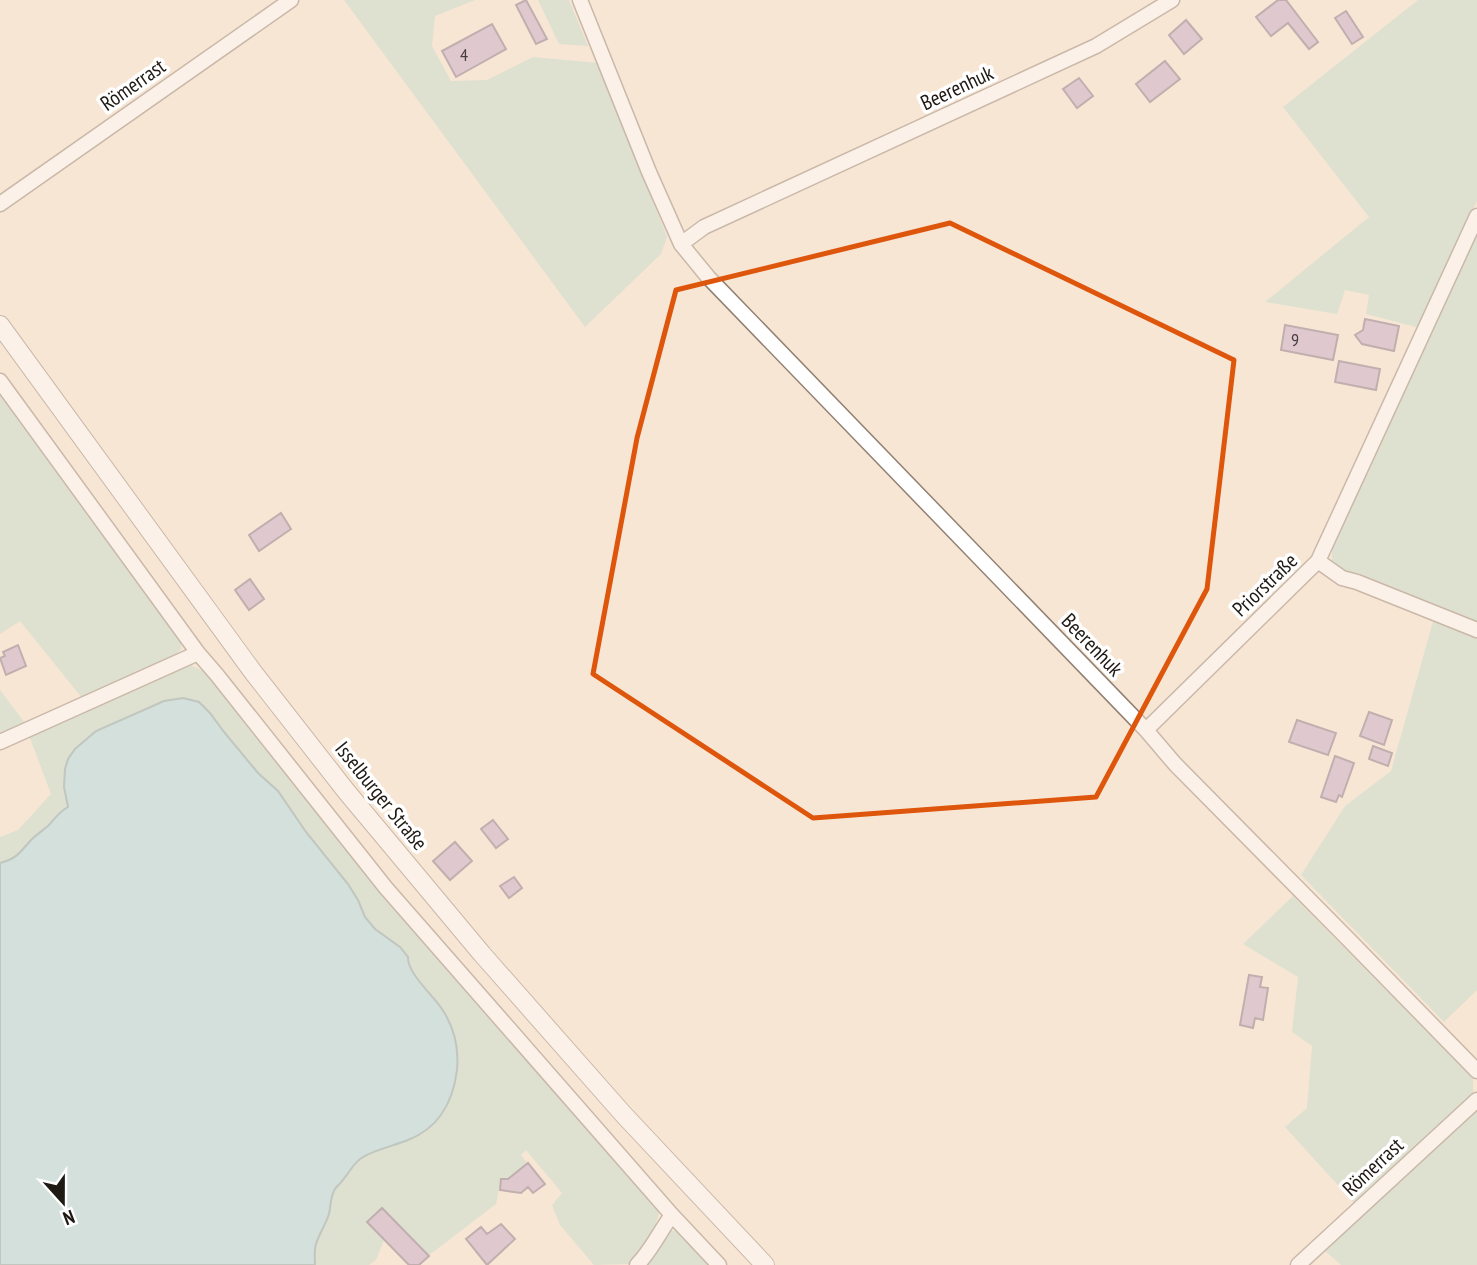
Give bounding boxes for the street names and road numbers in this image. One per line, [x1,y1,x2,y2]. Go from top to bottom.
street label: Römerrast [95,52,171,117]
street label: Beerenhuk [916,59,997,116]
street label: Priorstraße [1227,547,1303,622]
street label: Beerenhuk [1056,608,1129,682]
street label: Isselburger Straße [329,736,434,856]
street label: Römerrast [1337,1132,1409,1202]

